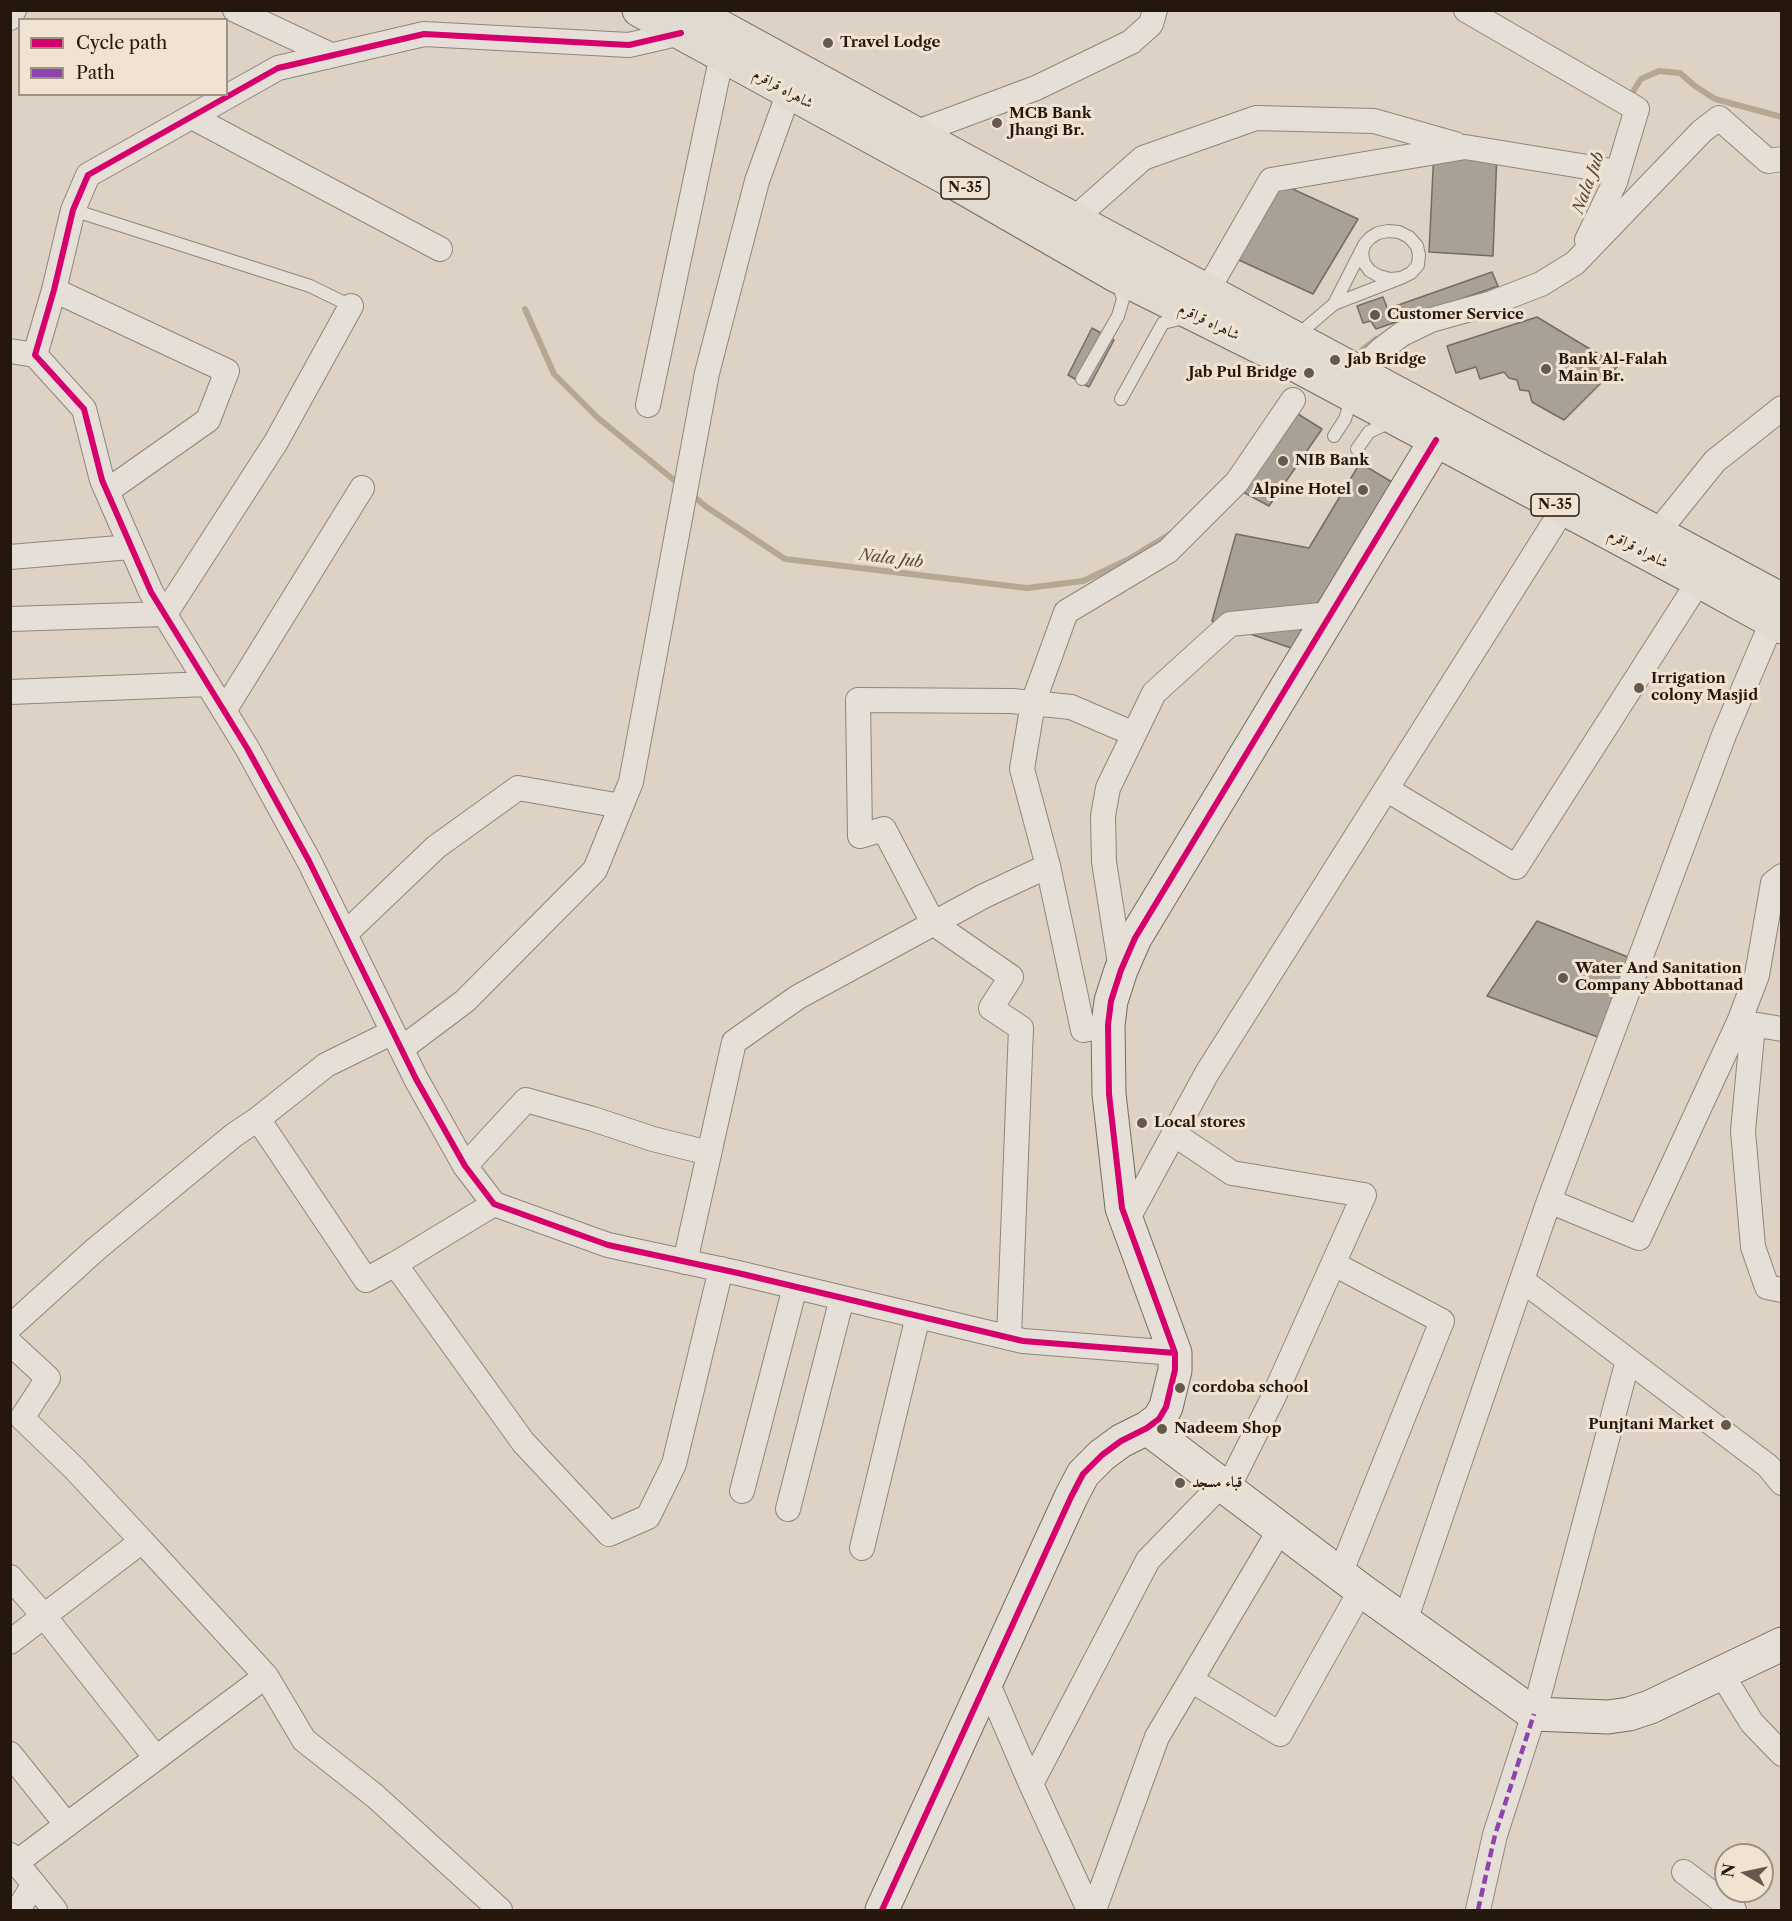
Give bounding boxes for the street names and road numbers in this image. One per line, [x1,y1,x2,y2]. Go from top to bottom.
street label: شاہراہ قراقرم [750,65,816,113]
road number: N-35 [941,177,989,199]
street label: شاہراہ قراقرم [1175,299,1243,345]
road number: N-35 [1531,494,1579,516]
street label: شاہراہ قراقرم [1605,526,1671,572]

